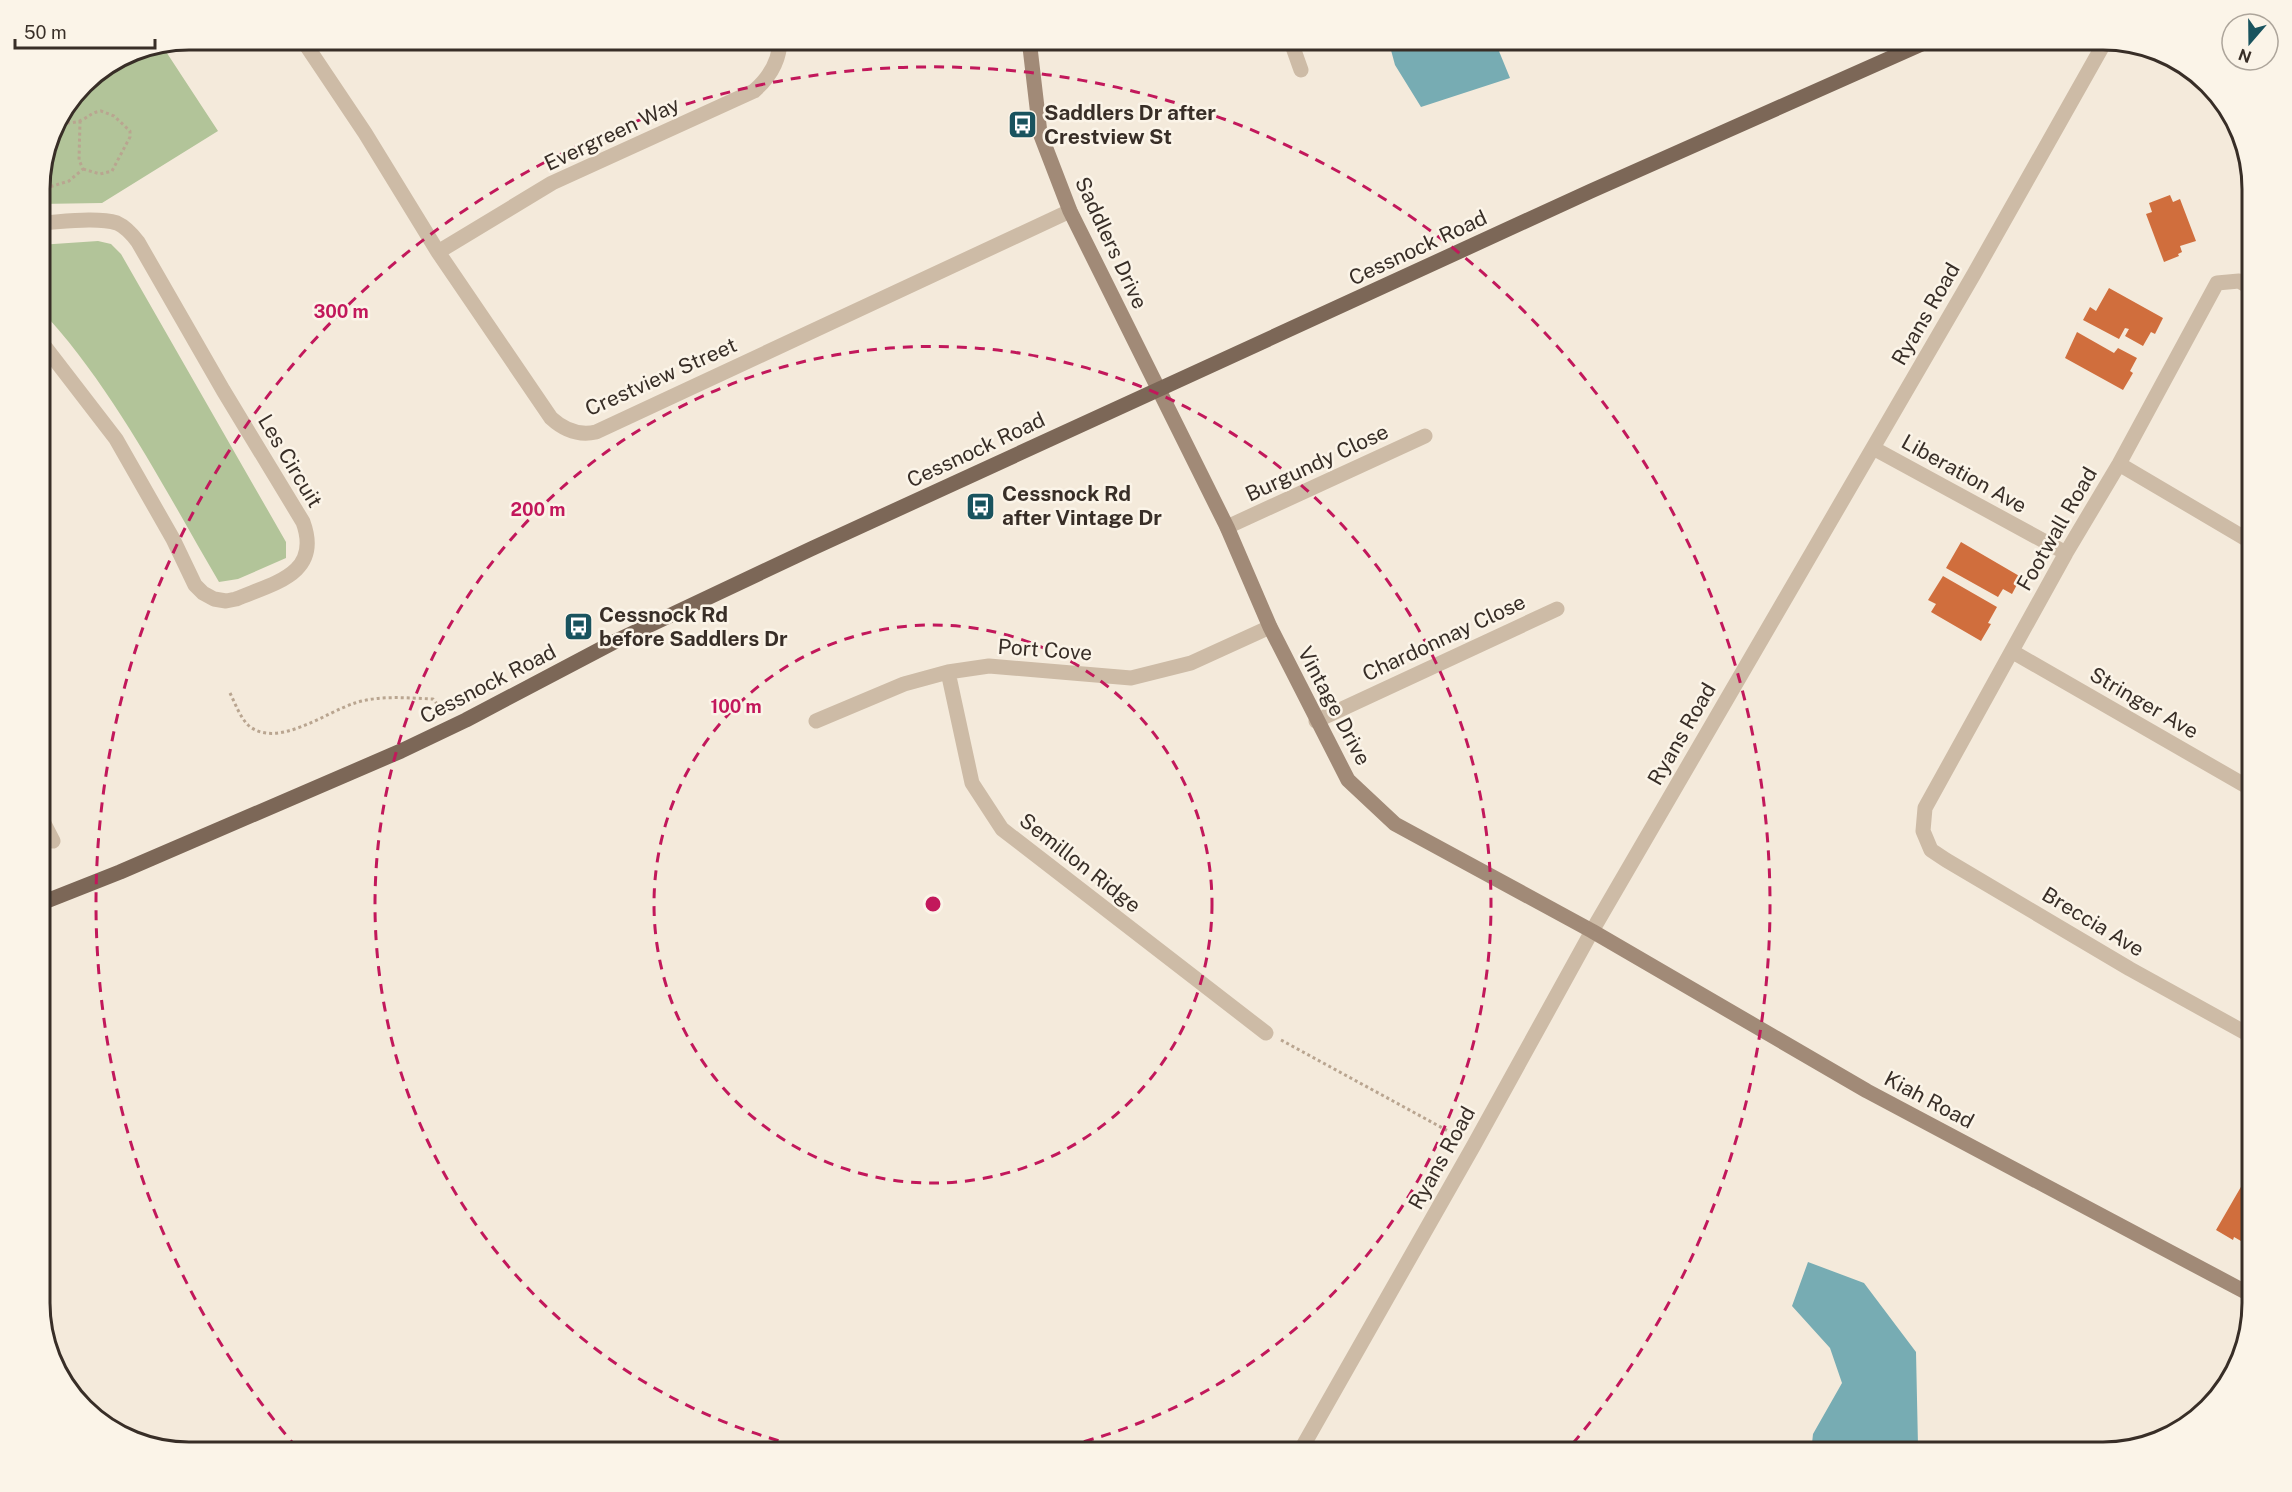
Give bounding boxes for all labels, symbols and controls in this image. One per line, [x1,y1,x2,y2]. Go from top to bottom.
scale bar [15,12,154,50]
north arrow [2220,12,2280,72]
text: 50 m [24,22,67,43]
text: N [2236,45,2254,67]
street label: Evergreen Way [540,91,683,176]
place label: Saddlers Dr after Crestview St [1044,100,1216,149]
bus stop icon: Saddlers Dr after Crestview St [1007,109,1039,141]
street label: Saddlers Drive [1070,173,1153,313]
street label: Cessnock Road [1345,205,1491,290]
street label: Ryans Road [1886,258,1965,369]
text: 300 m [313,301,369,322]
street label: Crestview Street [581,332,740,421]
street label: Cessnock Road [903,407,1049,492]
street label: Les Circuit [253,410,328,512]
street label: Burgundy Close [1241,418,1392,507]
street label: Liberation Ave [1897,429,2031,518]
street label: Footwall Road [2011,462,2102,595]
place label: Cessnock Rd after Vintage Dr [1002,481,1162,530]
bus stop icon: Cessnock Rd after Vintage Dr [965,490,997,522]
text: 200 m [511,499,565,520]
street label: Chardonnay Close [1358,589,1529,686]
place label: Cessnock Rd before Saddlers Dr [599,602,788,651]
bus stop icon: Cessnock Rd before Saddlers Dr [562,611,594,643]
street label: Port Cove [997,634,1093,665]
street label: Cessnock Road [416,639,560,729]
street label: Vintage Drive [1293,642,1376,769]
street label: Stringer Ave [2085,661,2203,744]
street label: Ryans Road [1642,678,1721,789]
text: 100 m [710,696,762,717]
street label: Semillon Ridge [1015,808,1146,918]
street label: Breccia Ave [2038,881,2149,962]
centre of rings [923,894,943,914]
street label: Kiah Road [1880,1065,1978,1134]
street label: Ryans Road [1403,1102,1480,1214]

